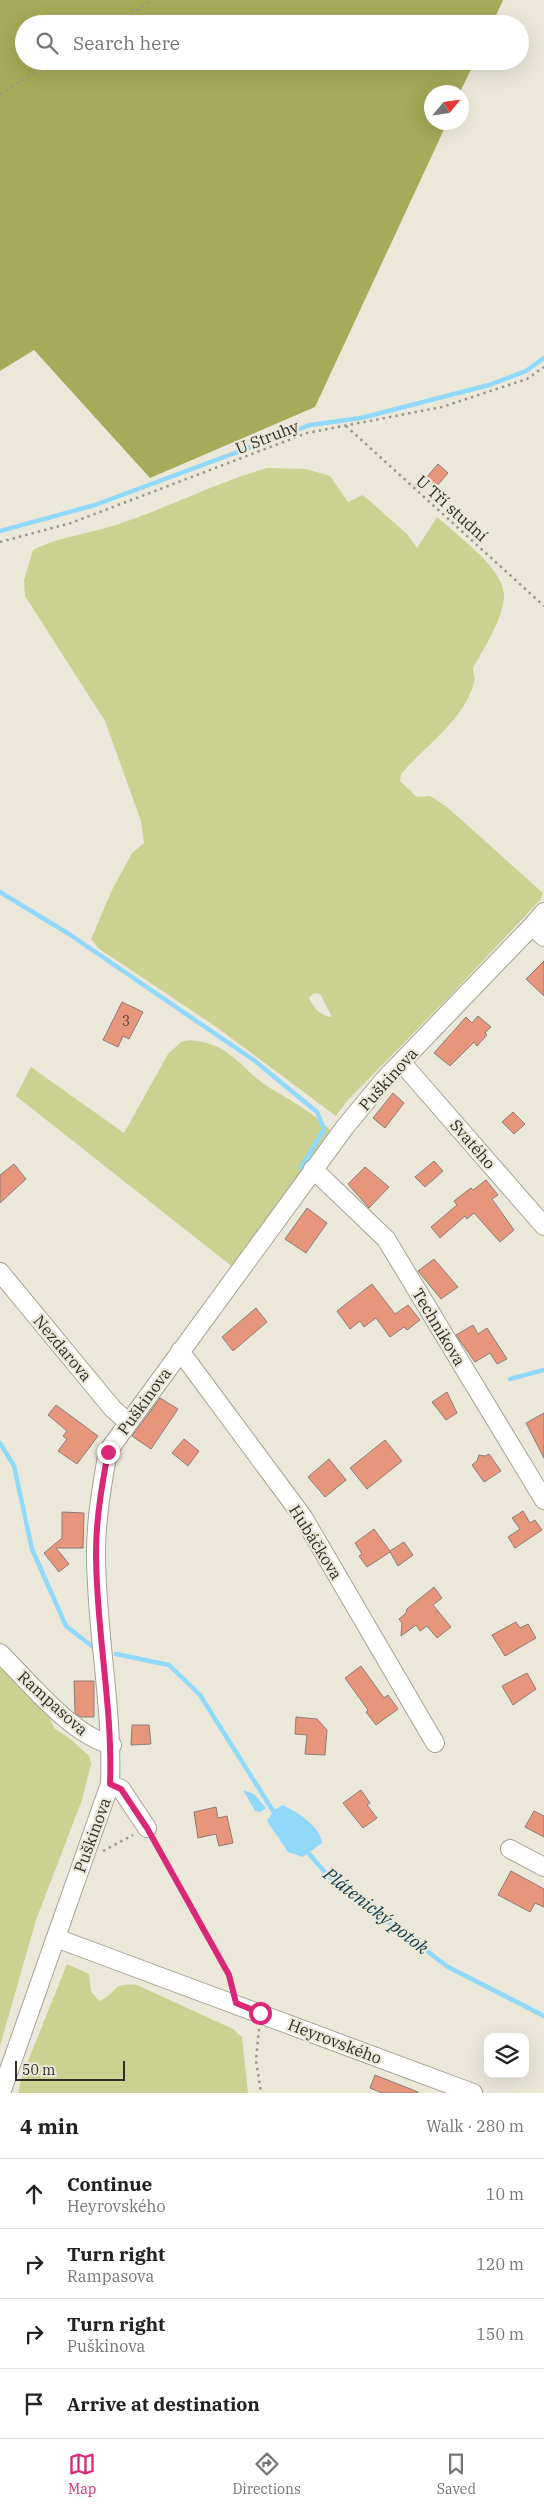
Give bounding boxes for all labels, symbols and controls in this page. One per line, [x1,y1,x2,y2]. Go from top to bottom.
search box [15,15,529,70]
icon: search [33,29,61,57]
text: Search here [73,31,180,55]
north arrow [424,85,469,130]
street label: U Struhy [233,416,302,458]
street label: U Tří studní [412,471,492,545]
house number: 3 [122,1012,130,1030]
street label: Puškinova [354,1043,422,1115]
street label: Svatého [446,1115,500,1173]
street label: Technikova [408,1285,470,1370]
street label: Nezdarova [30,1311,97,1385]
street label: Puškinova [113,1363,175,1439]
route end [97,1441,120,1464]
street label: Hubáčkova [285,1501,347,1583]
street label: Rampasova [14,1666,92,1740]
street label: Puškinova [69,1795,115,1875]
water label: Plátenický potok [318,1862,434,1959]
route start [249,2002,272,2025]
street label: Heyrovského [285,2014,385,2068]
map controls [484,2033,529,2078]
button: layers [484,2033,529,2078]
scale bar [15,2058,125,2081]
text: 50 m [22,2061,55,2079]
text: 4 min [20,2112,79,2140]
text: Walk · 280 m [426,2116,524,2136]
text: Continue [67,2172,152,2196]
icon: ahead [20,2180,48,2208]
text: 10 m [486,2184,524,2204]
text: Heyrovského [67,2196,166,2216]
text: Turn right [67,2242,165,2266]
icon: right [20,2250,48,2278]
text: 120 m [476,2254,524,2274]
text: Rampasova [67,2266,154,2286]
text: Turn right [67,2312,165,2336]
icon: right [20,2320,48,2348]
text: 150 m [476,2324,524,2344]
text: Puškinova [67,2336,145,2356]
icon: arrive [20,2390,48,2418]
text: Arrive at destination [67,2392,260,2416]
tab: Map [68,2450,96,2498]
tab: Directions [232,2450,301,2498]
tab: Saved [437,2450,476,2498]

